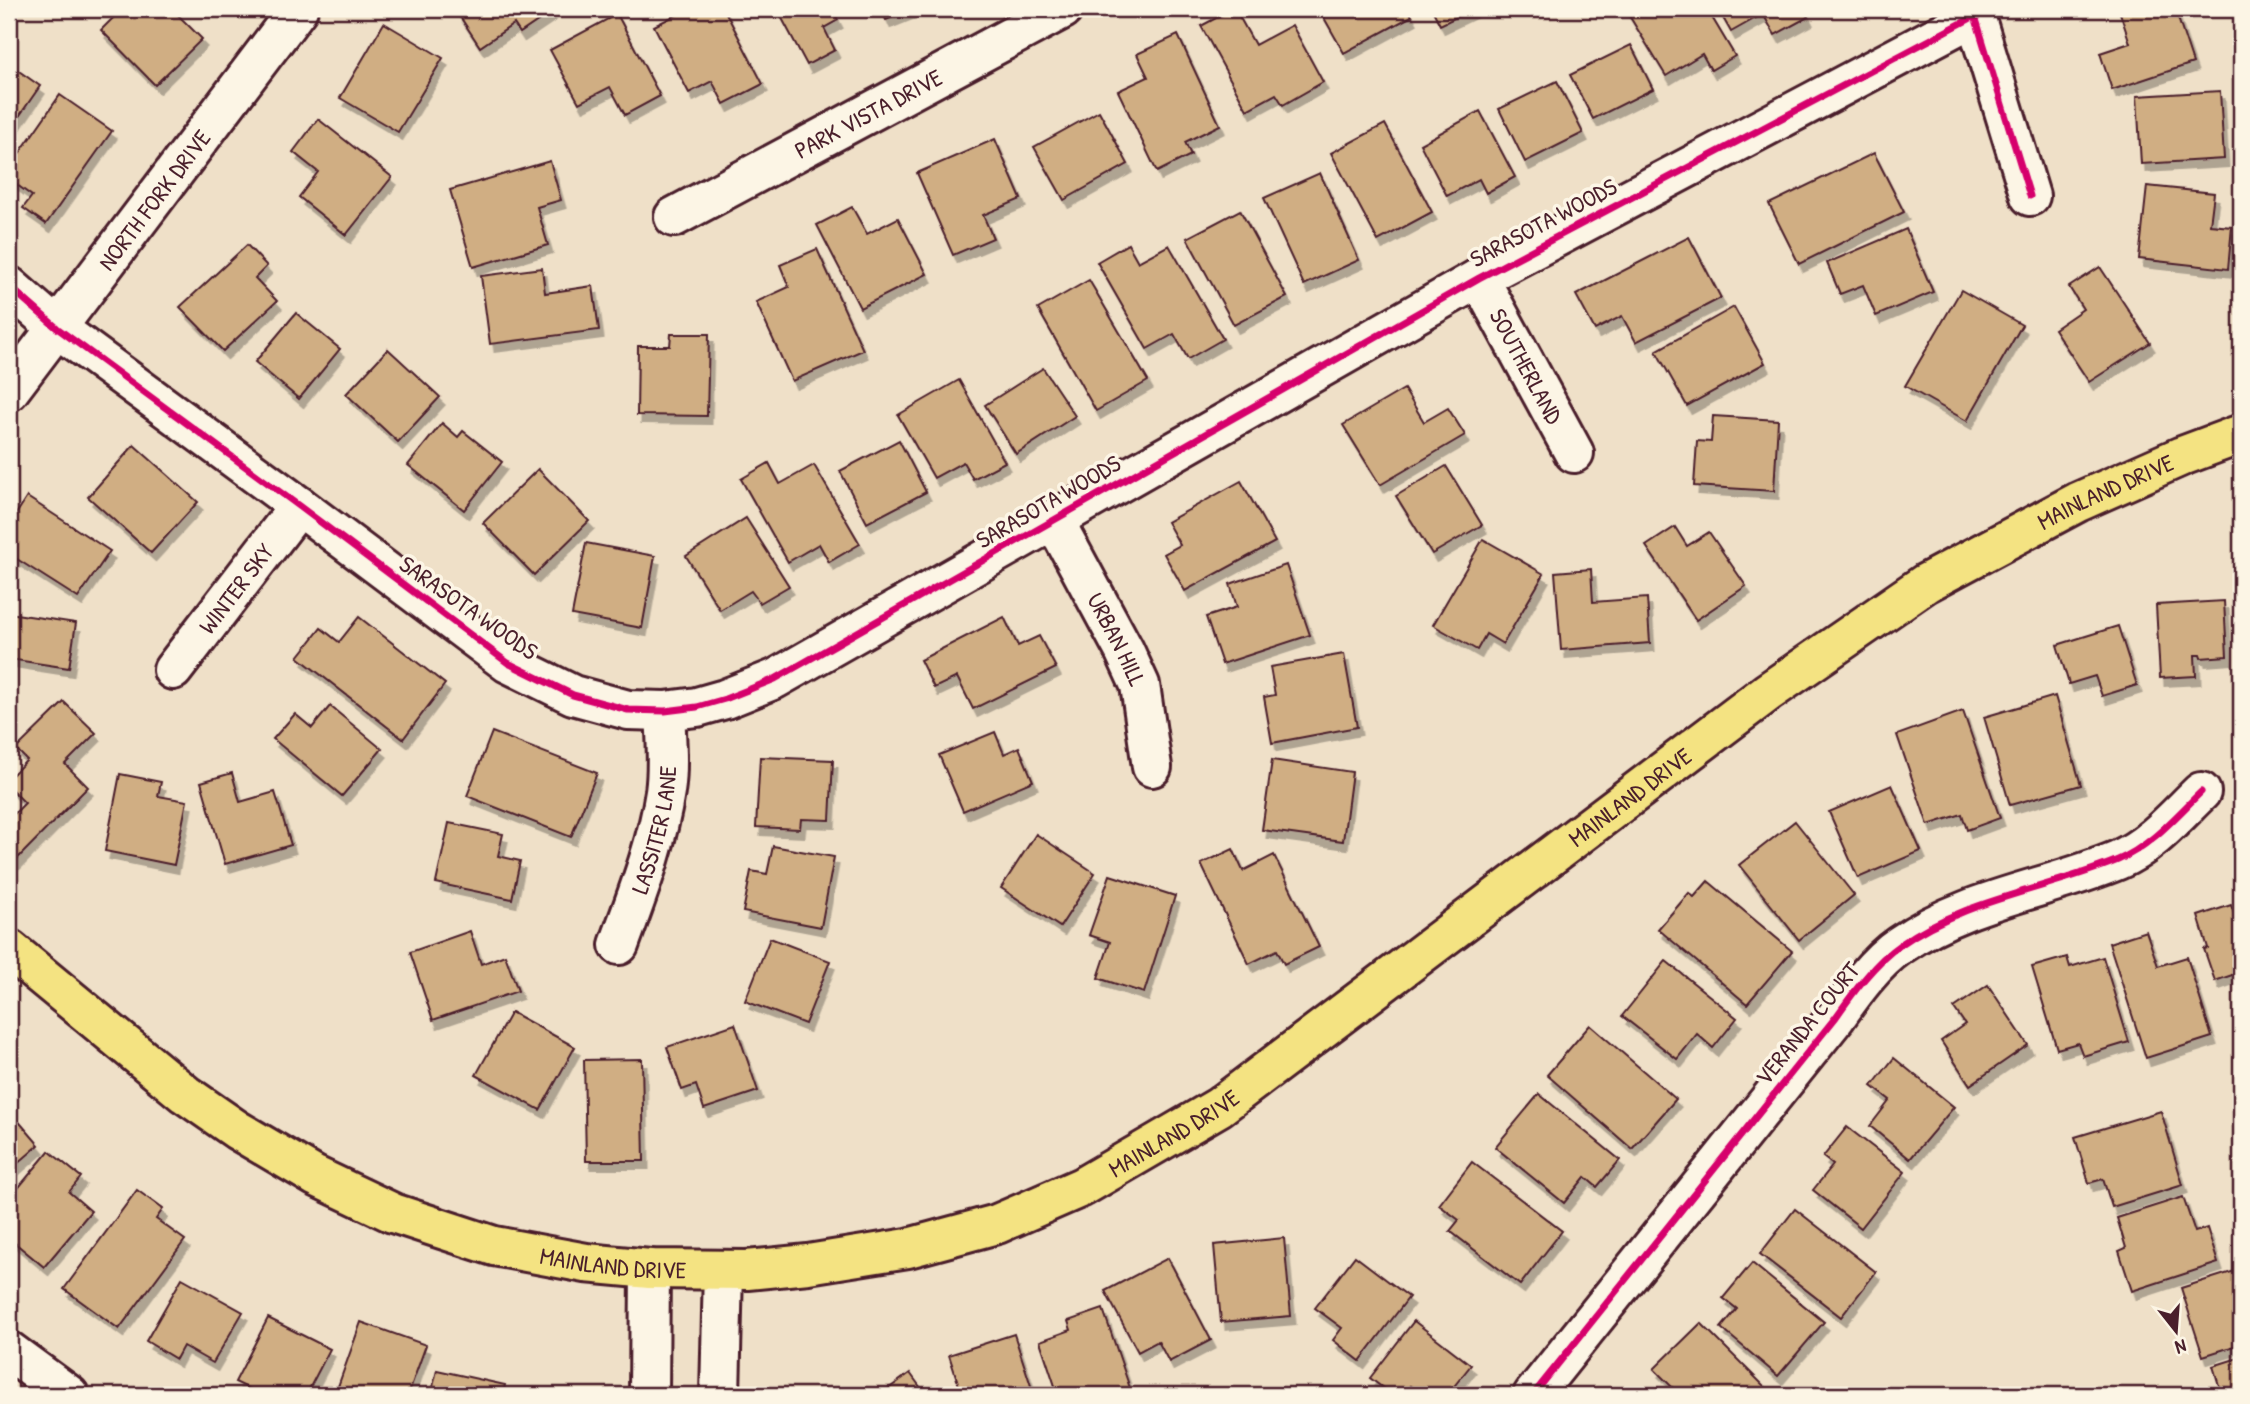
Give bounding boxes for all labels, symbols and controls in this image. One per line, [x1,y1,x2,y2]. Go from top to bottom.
street label: PARK VISTA DRIVE [789,61,948,166]
street label: NORTH FORK DRIVE [90,122,218,276]
street label: SARASOTA WOODS [1464,170,1622,274]
street label: SOUTHERLAND [1482,303,1571,430]
street label: MAINLAND DRIVE [2031,446,2179,537]
street label: SARASOTA WOODS [970,447,1126,555]
street label: WINTER SKY [191,536,281,640]
street label: SARASOTA WOODS [393,547,545,667]
street label: URBAN HILL [1080,587,1154,691]
street label: MAINLAND DRIVE [1561,739,1698,854]
street label: LASSITER LANE [623,765,683,898]
street label: VERANDA COURT [1747,954,1867,1091]
street label: MAINLAND DRIVE [1102,1081,1246,1184]
street label: MAINLAND DRIVE [537,1239,687,1285]
north arrow [2142,1296,2212,1366]
text: N [2172,1333,2190,1361]

